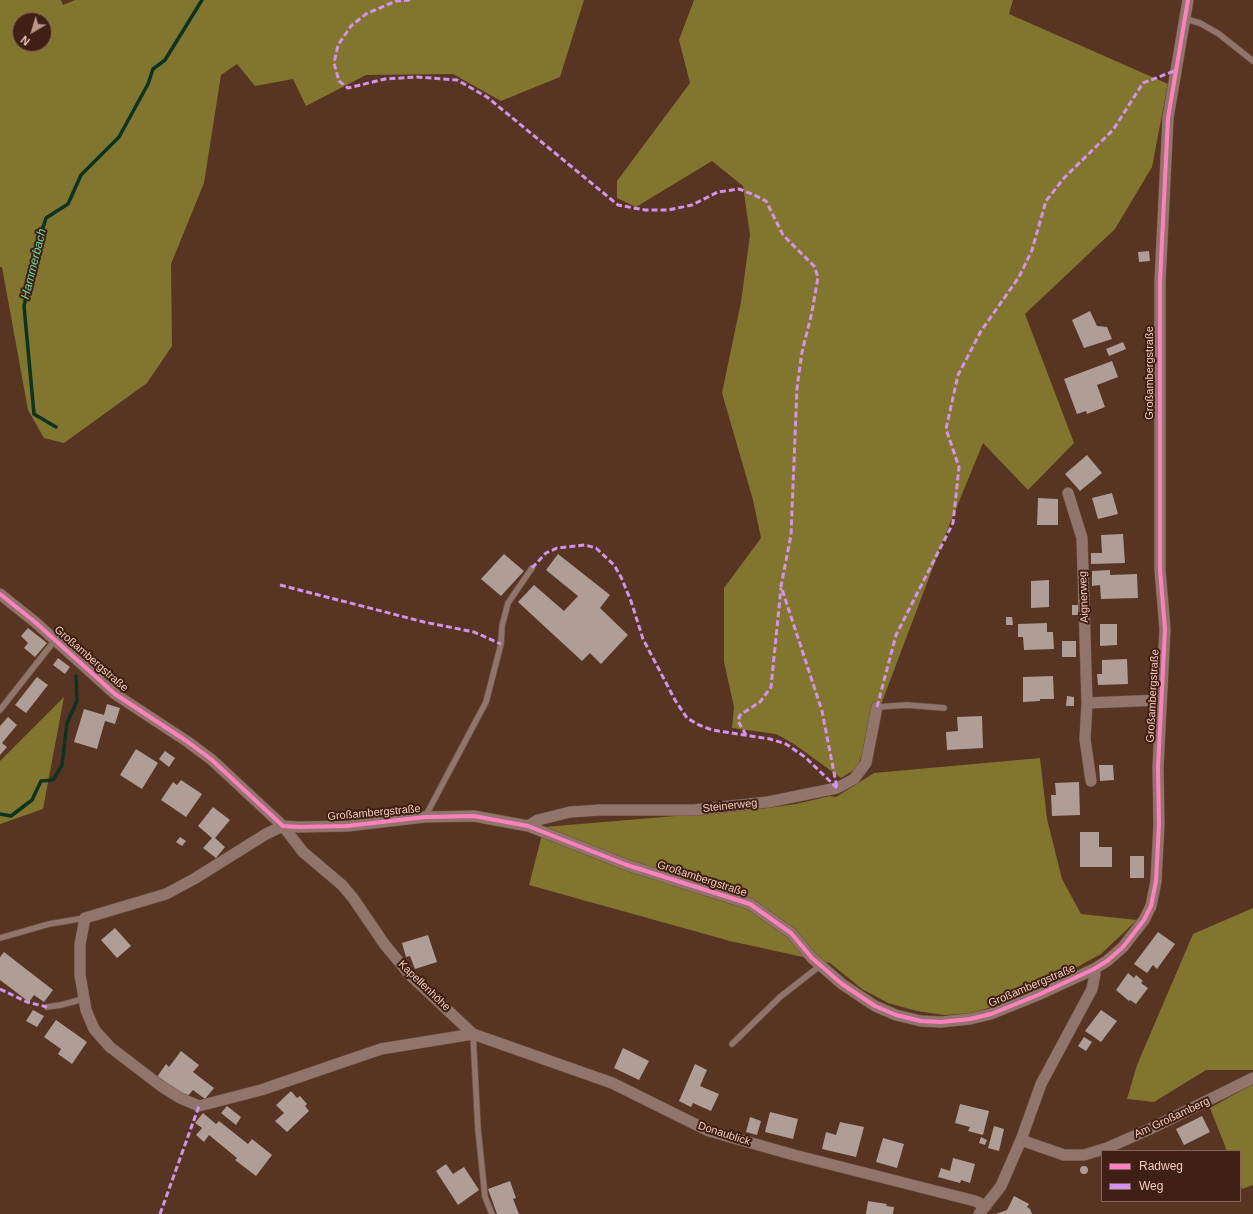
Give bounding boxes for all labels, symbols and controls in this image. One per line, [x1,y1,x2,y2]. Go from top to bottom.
north arrow [12,12,52,52]
text: N [18,33,32,48]
water label: Hammerbach [18,227,50,301]
street label: Großambergstraße [1143,326,1157,420]
street label: Aignerweg [1076,571,1092,623]
street label: Großambergstraße [51,623,131,695]
street label: Großambergstraße [1144,649,1162,743]
street label: Steinerweg [702,797,758,815]
street label: Großambergstraße [327,802,421,824]
street label: Großambergstraße [655,858,749,900]
street label: Kapellenhöhe [395,958,453,1014]
street label: Großambergstraße [986,962,1078,1010]
street label: Am Großamberg [1132,1095,1212,1141]
street label: Donaublick [696,1119,752,1149]
legend [1101,1150,1241,1202]
text: Radweg [1139,1159,1183,1173]
text: Weg [1139,1179,1163,1193]

